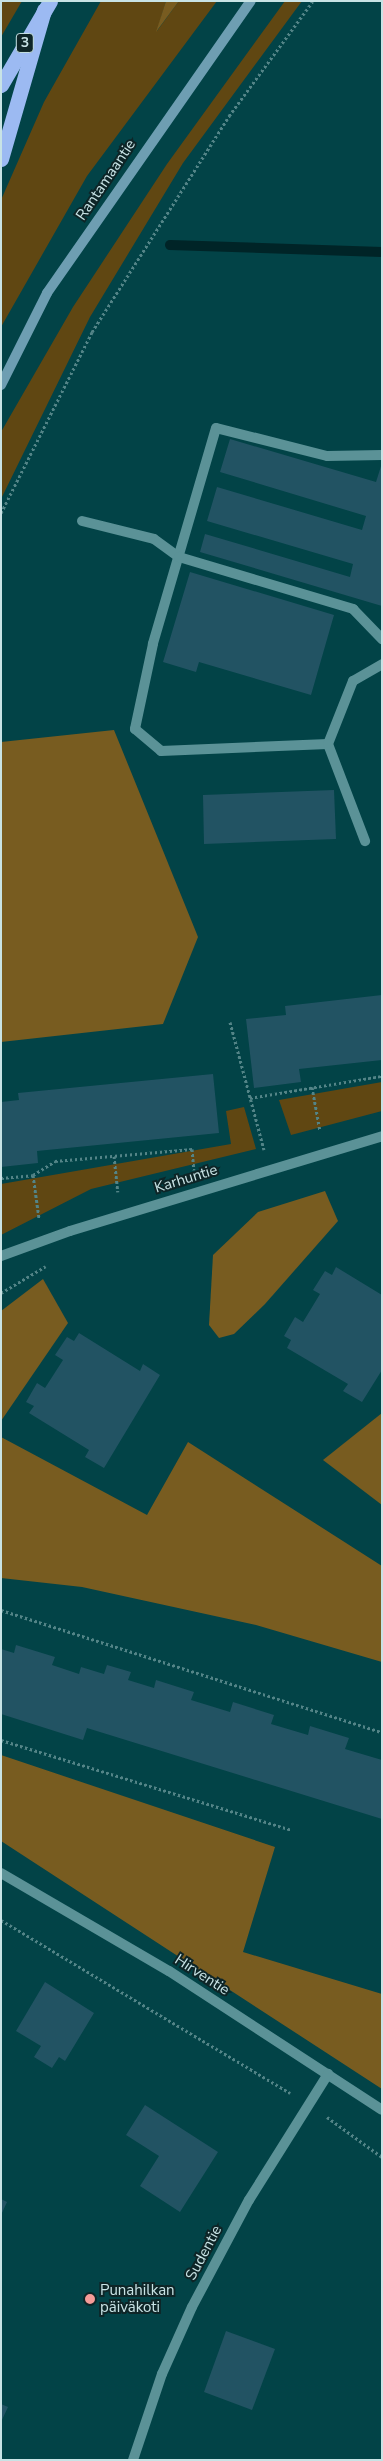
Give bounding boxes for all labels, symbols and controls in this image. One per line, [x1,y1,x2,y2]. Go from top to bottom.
road number: 3 [15,32,35,54]
street label: Rantamaantie [72,136,140,224]
street label: Karhuntie [152,1161,220,1197]
street label: Hirventie [171,1951,233,1999]
street label: Sudentie [182,2222,226,2284]
place label: Punahilkan päiväkoti [100,2281,175,2316]
marker: Punahilkan päiväkoti [84,2293,96,2305]

